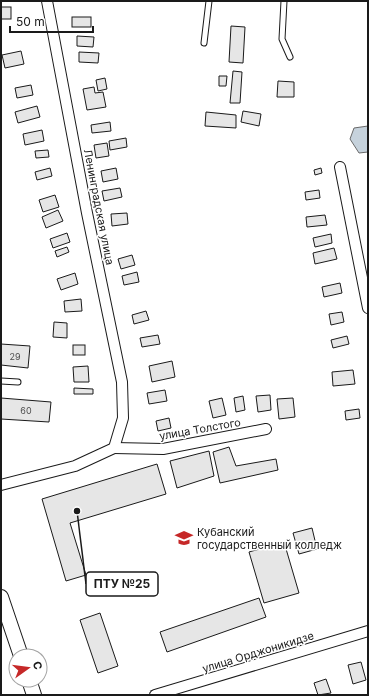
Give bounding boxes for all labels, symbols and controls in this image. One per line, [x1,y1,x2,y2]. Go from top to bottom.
scale bar [10,8,93,34]
text: 50 m [16,14,45,29]
street label: Ленинградская улица [81,148,117,266]
house number: 29 [9,351,21,362]
house number: 60 [20,405,32,416]
street label: улица Толстого [158,415,242,443]
place label: Кубанский государственный колледж [197,525,342,552]
school or university icon: Кубанский государственный колледж [174,528,194,548]
callout: ПТУ №25 [86,572,158,596]
text: ПТУ №25 [94,576,151,591]
street label: улица Орджоникидзе [201,628,315,676]
north arrow [8,648,48,688]
text: С [30,660,45,671]

